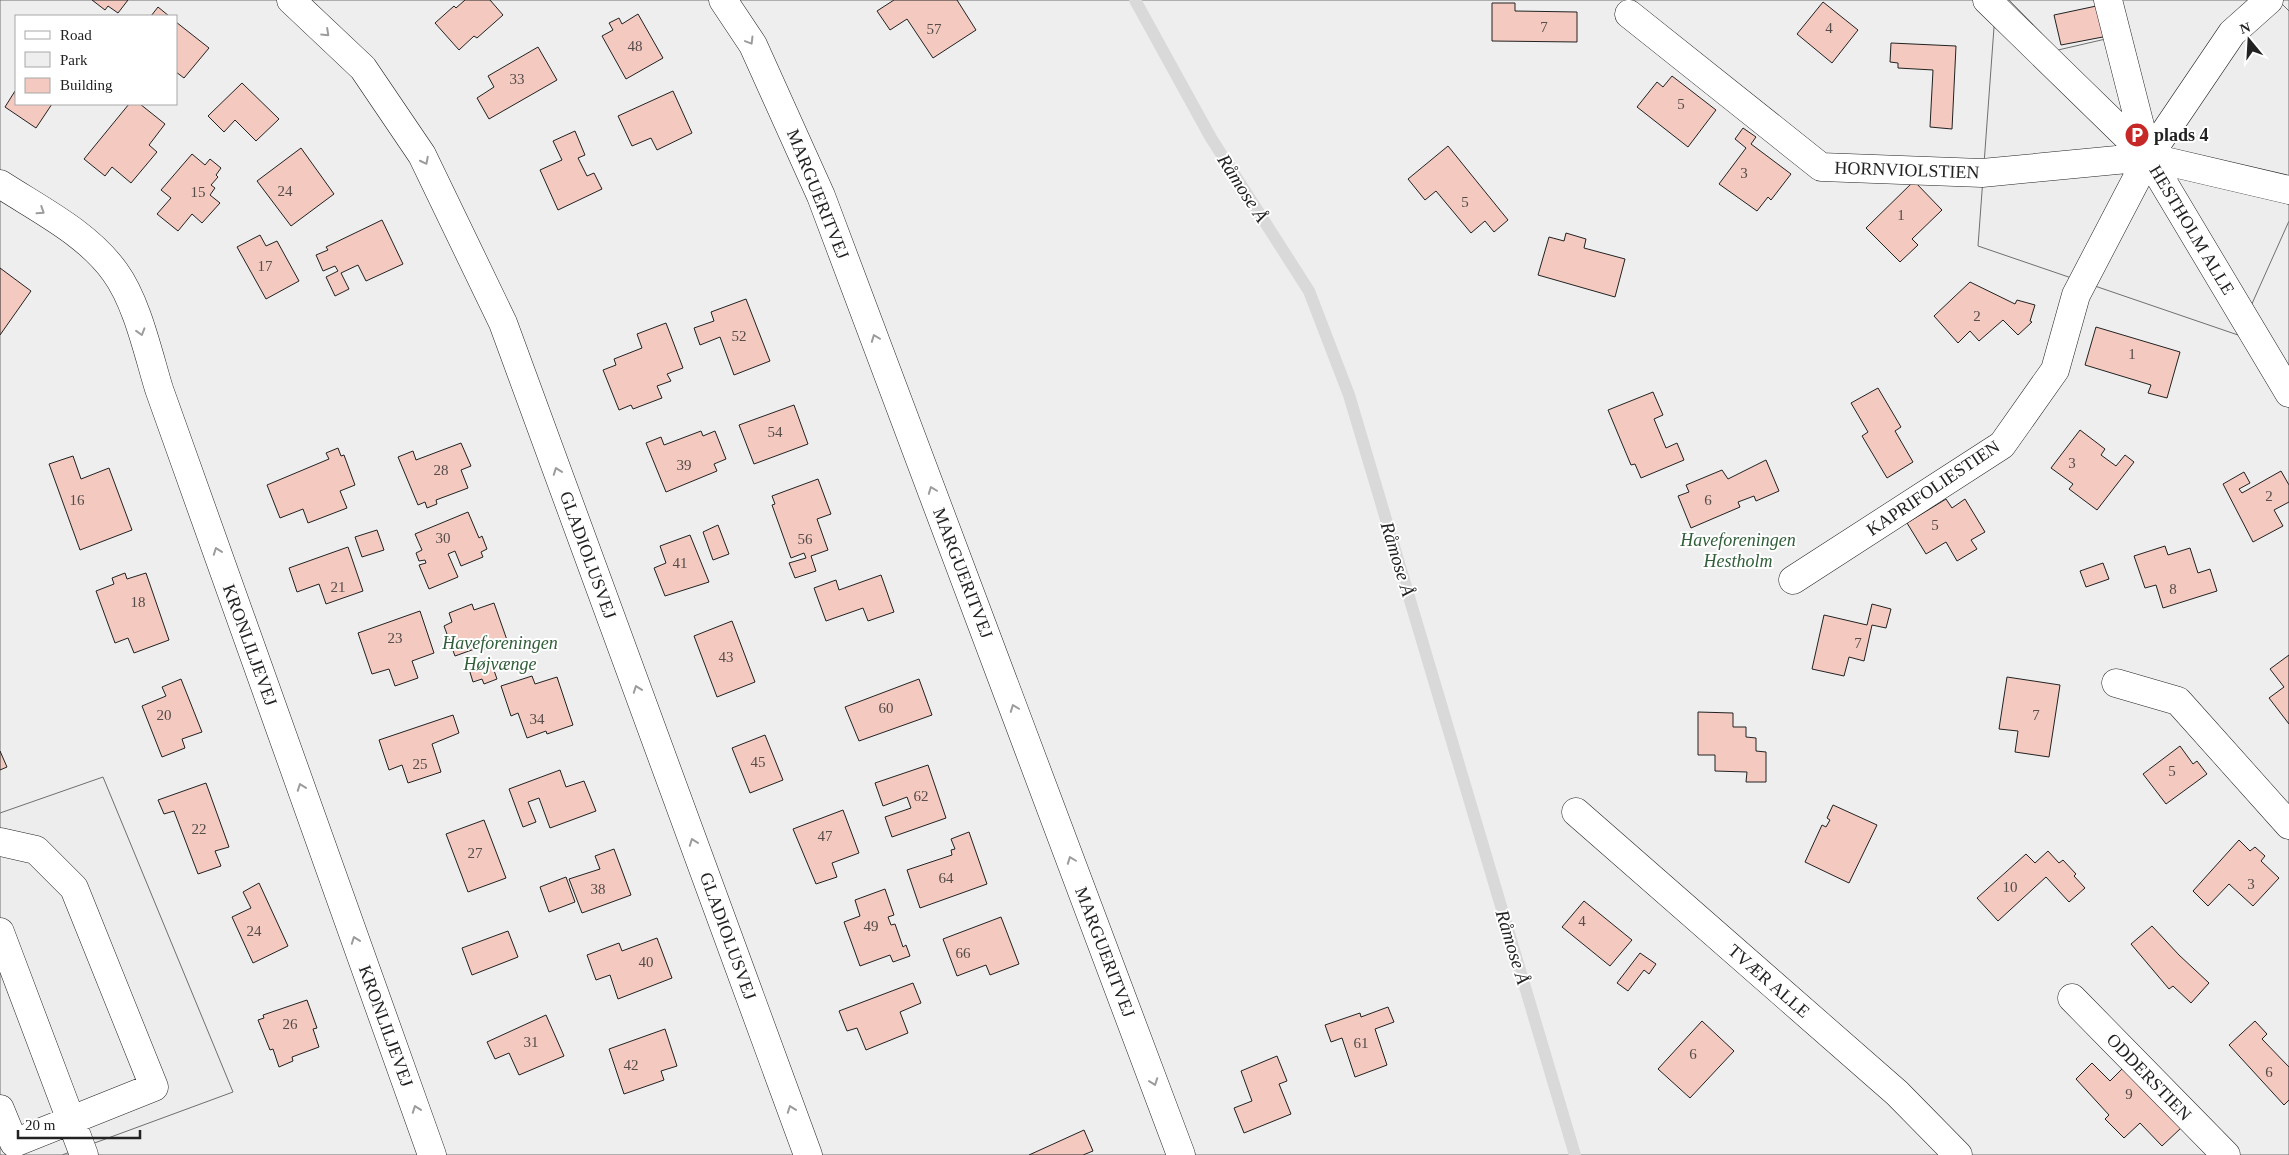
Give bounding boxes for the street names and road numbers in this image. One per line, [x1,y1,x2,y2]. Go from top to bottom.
street label: MARGUERITVEJ [783,126,853,262]
street label: HORNVIOLSTIEN [1834,157,1980,183]
street label: HESTHOLM ALLE [2145,162,2239,298]
street label: KAPRIFOLIESTIEN [1863,436,2003,540]
street label: GLADIOLUSVEJ [556,489,620,621]
street label: MARGUERITVEJ [929,505,997,641]
street label: KRONLILJEVEJ [219,581,281,709]
street label: GLADIOLUSVEJ [696,870,760,1002]
street label: MARGUERITVEJ [1071,884,1139,1020]
street label: TVÆR ALLE [1724,940,1814,1022]
street label: KRONLILJEVEJ [355,962,417,1090]
street label: ODDERSTIEN [2103,1029,2195,1125]

